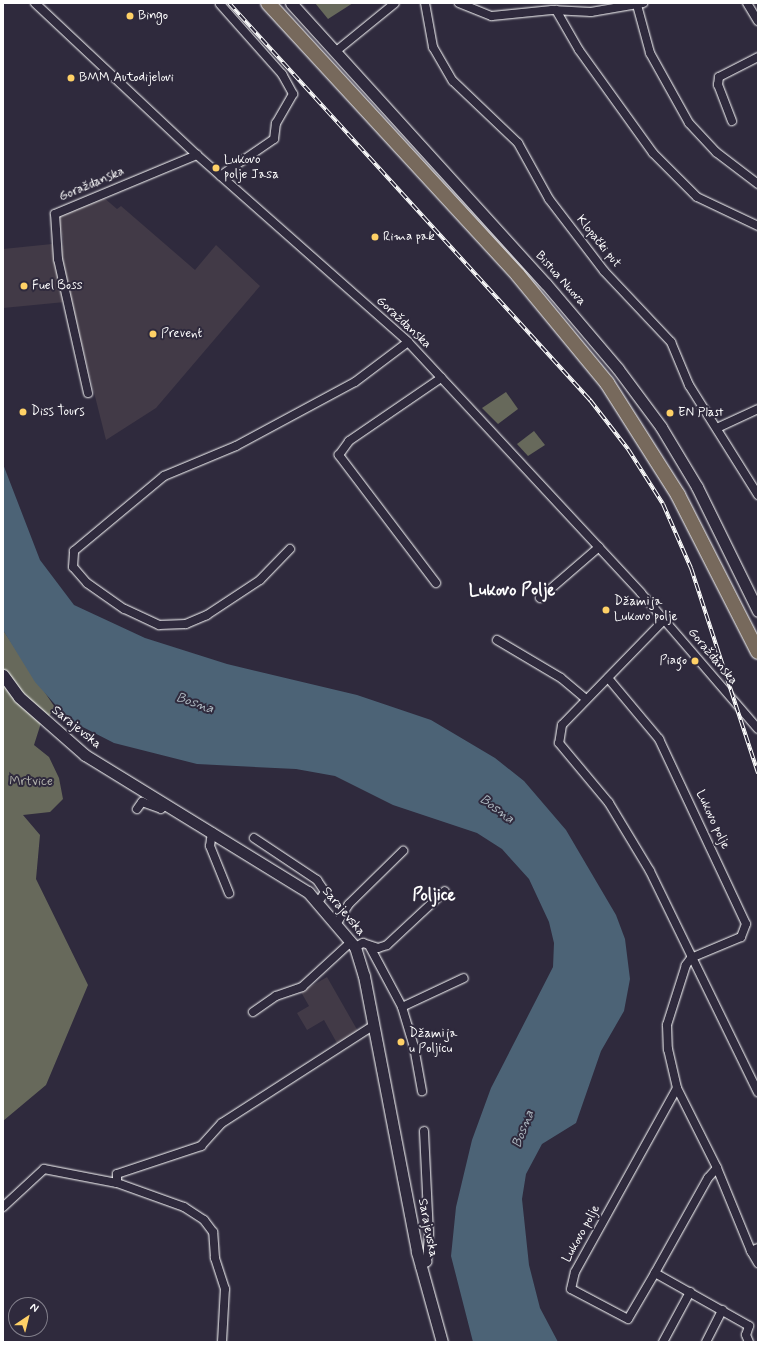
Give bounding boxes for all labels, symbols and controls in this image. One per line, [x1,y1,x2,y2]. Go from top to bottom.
place label: Bingo [138,8,168,24]
marker: Bingo [125,11,135,21]
place label: BMM Autodijelovi [79,70,174,86]
marker: BMM Autodijelovi [66,73,76,83]
place label: Lukovo polje Jasa [224,153,277,184]
marker: Lukovo polje Jasa [211,163,221,173]
street label: Goraždanska [57,164,127,206]
street label: Klopački put [572,213,624,271]
place label: Rima pak [383,229,435,245]
marker: Rima pak [370,232,380,242]
street label: Bistua Nuova [532,249,588,309]
place label: Fuel Boss [32,278,82,294]
marker: Fuel Boss [19,281,29,291]
street label: Goraždanska [372,294,434,352]
place label: Prevent [161,326,202,342]
marker: Prevent [148,329,158,339]
place label: Diss Tours [31,404,85,420]
place label: EN Plast [678,405,724,421]
marker: Diss Tours [18,407,28,417]
marker: EN Plast [665,408,675,418]
district label: Lukovo Polje [470,581,554,601]
place label: Džamija Lukovo polje [614,595,678,626]
marker: Džamija Lukovo polje [601,605,611,615]
street label: Goraždanska [684,625,740,689]
place label: Piago [659,653,687,669]
marker: Piago [690,656,700,666]
water label: Bosna [174,689,216,717]
street label: Sarajevska [48,703,104,753]
park label: Mrtvice [9,774,53,790]
street label: Lukovo polje [692,788,732,852]
water label: Bosna [476,791,518,827]
street label: Sarajevska [318,884,368,940]
district label: Poljice [412,886,456,906]
place label: Džamija u Poljicu [409,1027,457,1058]
marker: Džamija u Poljicu [396,1037,406,1047]
water label: Bosna [508,1108,538,1150]
street label: Sarajevska [414,1197,440,1259]
street label: Lukovo polje [560,1202,604,1266]
north arrow [8,1297,48,1337]
text: N [27,1300,41,1316]

